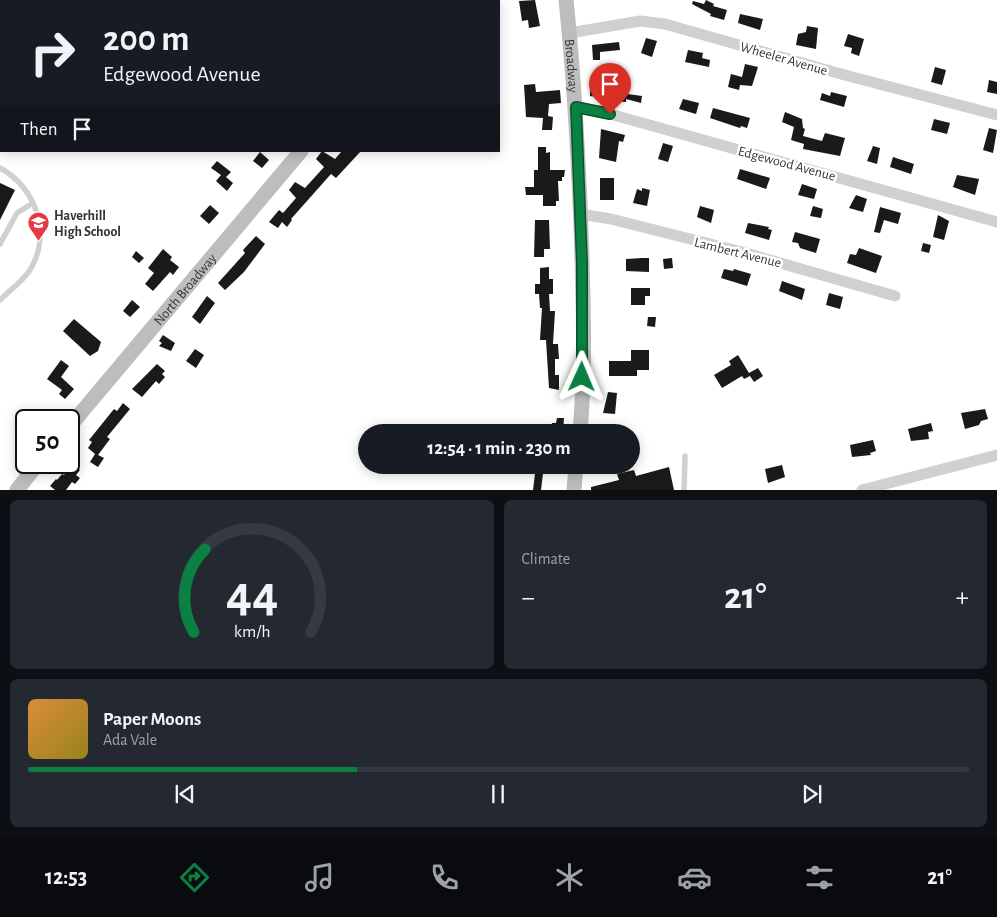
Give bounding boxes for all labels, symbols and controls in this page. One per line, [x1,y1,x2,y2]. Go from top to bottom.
icon: right [20,20,85,85]
text: 200 m [103,22,190,57]
street label: Broadway [562,38,580,93]
street label: Wheeler Avenue [738,40,829,78]
text: Edgewood Avenue [103,63,261,85]
pin [589,63,631,114]
icon: arrive [596,70,624,98]
icon: arrive [68,115,96,143]
text: Then [20,120,58,139]
street label: Edgewood Avenue [736,144,837,184]
place label: Haverhill High School [54,209,121,239]
school or university icon: Haverhill High School [26,211,50,242]
street label: Lambert Avenue [693,235,783,271]
street label: North Broadway [152,251,219,328]
position arrow [555,350,607,402]
speed limit sign: 50 [15,409,80,474]
text: 12:54 · 1 min · 230 m [427,439,571,458]
text: Climate [522,551,570,567]
text: 44 [226,569,278,621]
text: 21° [724,578,767,616]
text: − [522,584,535,612]
text: + [956,584,969,612]
text: km/h [233,623,270,641]
text: Paper Moons [103,710,201,729]
text: Ada Vale [103,732,157,748]
icon: previous [171,780,199,808]
icon: pause [484,780,512,808]
icon: next [798,780,826,808]
icon: directions [177,860,212,895]
icon: music [302,860,337,895]
icon: phone [427,860,462,895]
icon: climate [552,860,587,895]
icon: car [677,860,712,895]
icon: filters [802,860,837,895]
text: 12:53 [45,866,87,888]
text: 21° [927,866,952,888]

